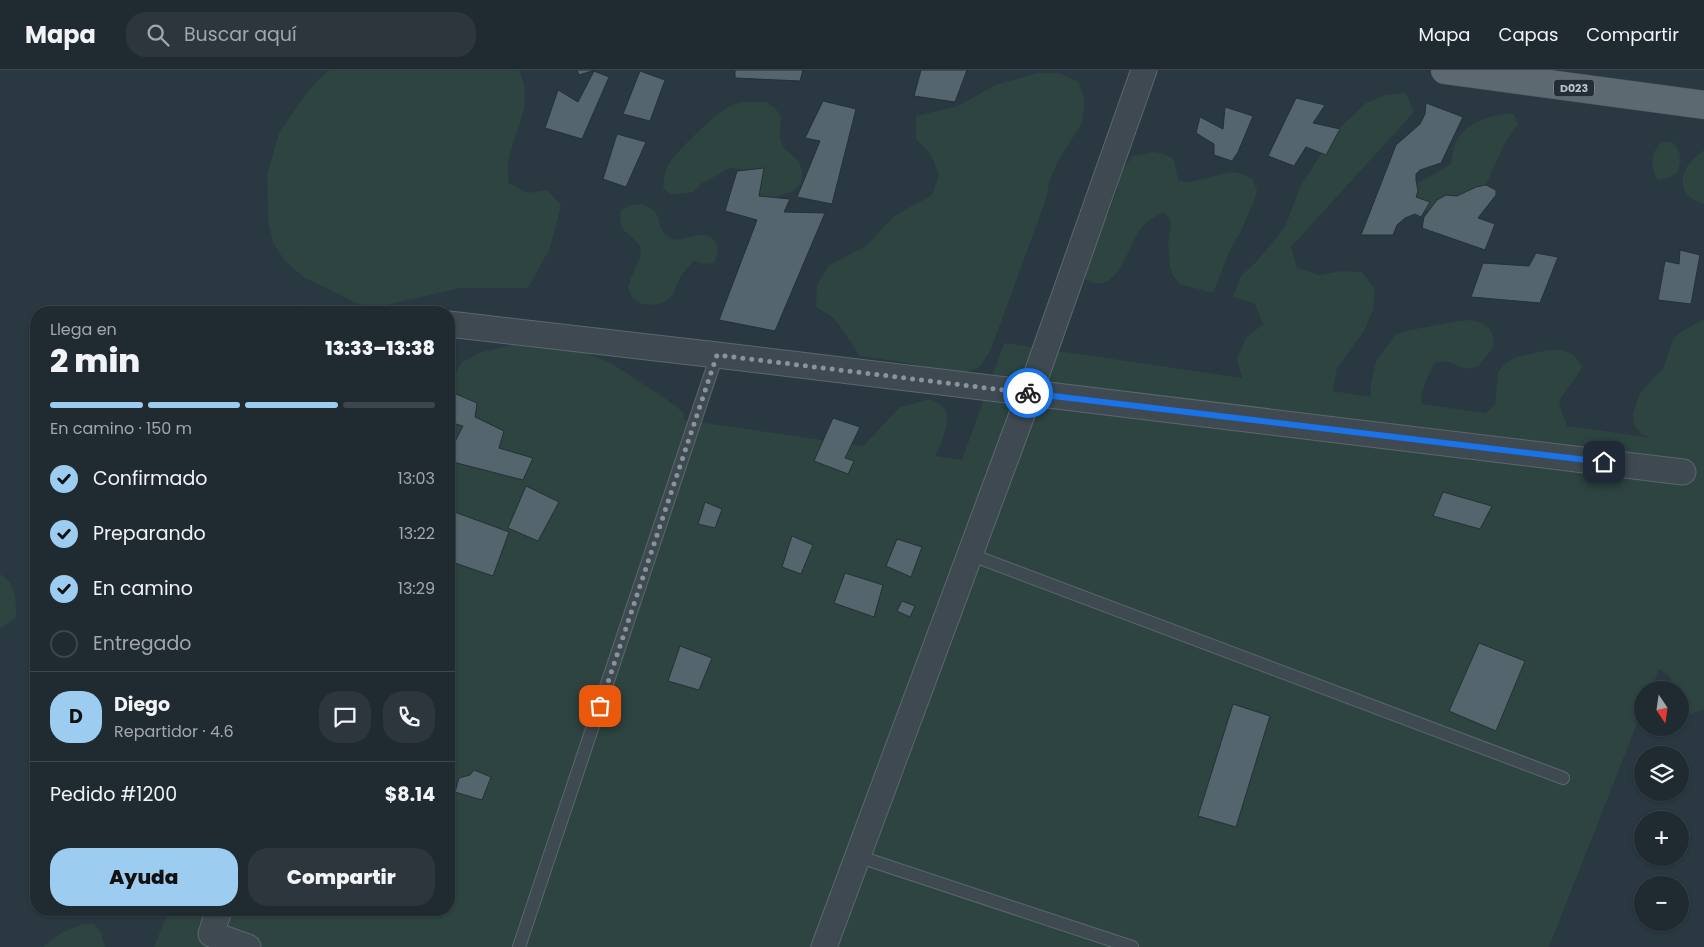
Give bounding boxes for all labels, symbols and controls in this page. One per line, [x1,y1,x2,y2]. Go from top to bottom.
search box [126,12,476,57]
text: Mapa [25,18,96,51]
icon: search [144,21,172,49]
text: Buscar aquí [184,21,297,48]
text: Mapa [1418,22,1471,47]
text: Capas [1499,22,1558,47]
text: Compartir [1586,22,1679,47]
road number: D023 [1554,80,1594,97]
text: Llega en [50,318,117,341]
text: 13:33–13:38 [325,335,435,362]
text: 2 min [50,338,140,383]
courier [1003,368,1053,418]
icon: bike [1014,379,1042,407]
text: En camino · 150 m [50,417,192,440]
pin [1583,441,1625,483]
icon: home [1590,448,1618,476]
icon: check [50,465,78,493]
text: Confirmado [93,465,207,492]
text: 13:03 [398,467,435,490]
icon: check [50,520,78,548]
text: Preparando [93,520,206,547]
text: 13:22 [399,522,435,545]
icon: check [50,575,78,603]
text: En camino [93,575,193,602]
text: 13:29 [398,577,435,600]
text: Entregado [93,630,191,657]
north arrow [1634,681,1689,736]
map controls [1634,681,1689,931]
pin [579,685,621,727]
text: Diego [114,691,170,718]
button: chat [319,691,371,743]
button: phone [383,691,435,743]
icon: bag [586,692,614,720]
text: D [69,703,83,730]
text: Repartidor · 4.6 [114,720,234,743]
button: layers [1634,746,1689,801]
text: Pedido #1200 [50,781,177,808]
text: $8.14 [385,781,435,808]
button: + [1634,811,1689,866]
button: Ayuda [50,848,238,906]
button: Compartir [248,848,435,906]
button: − [1634,876,1689,931]

